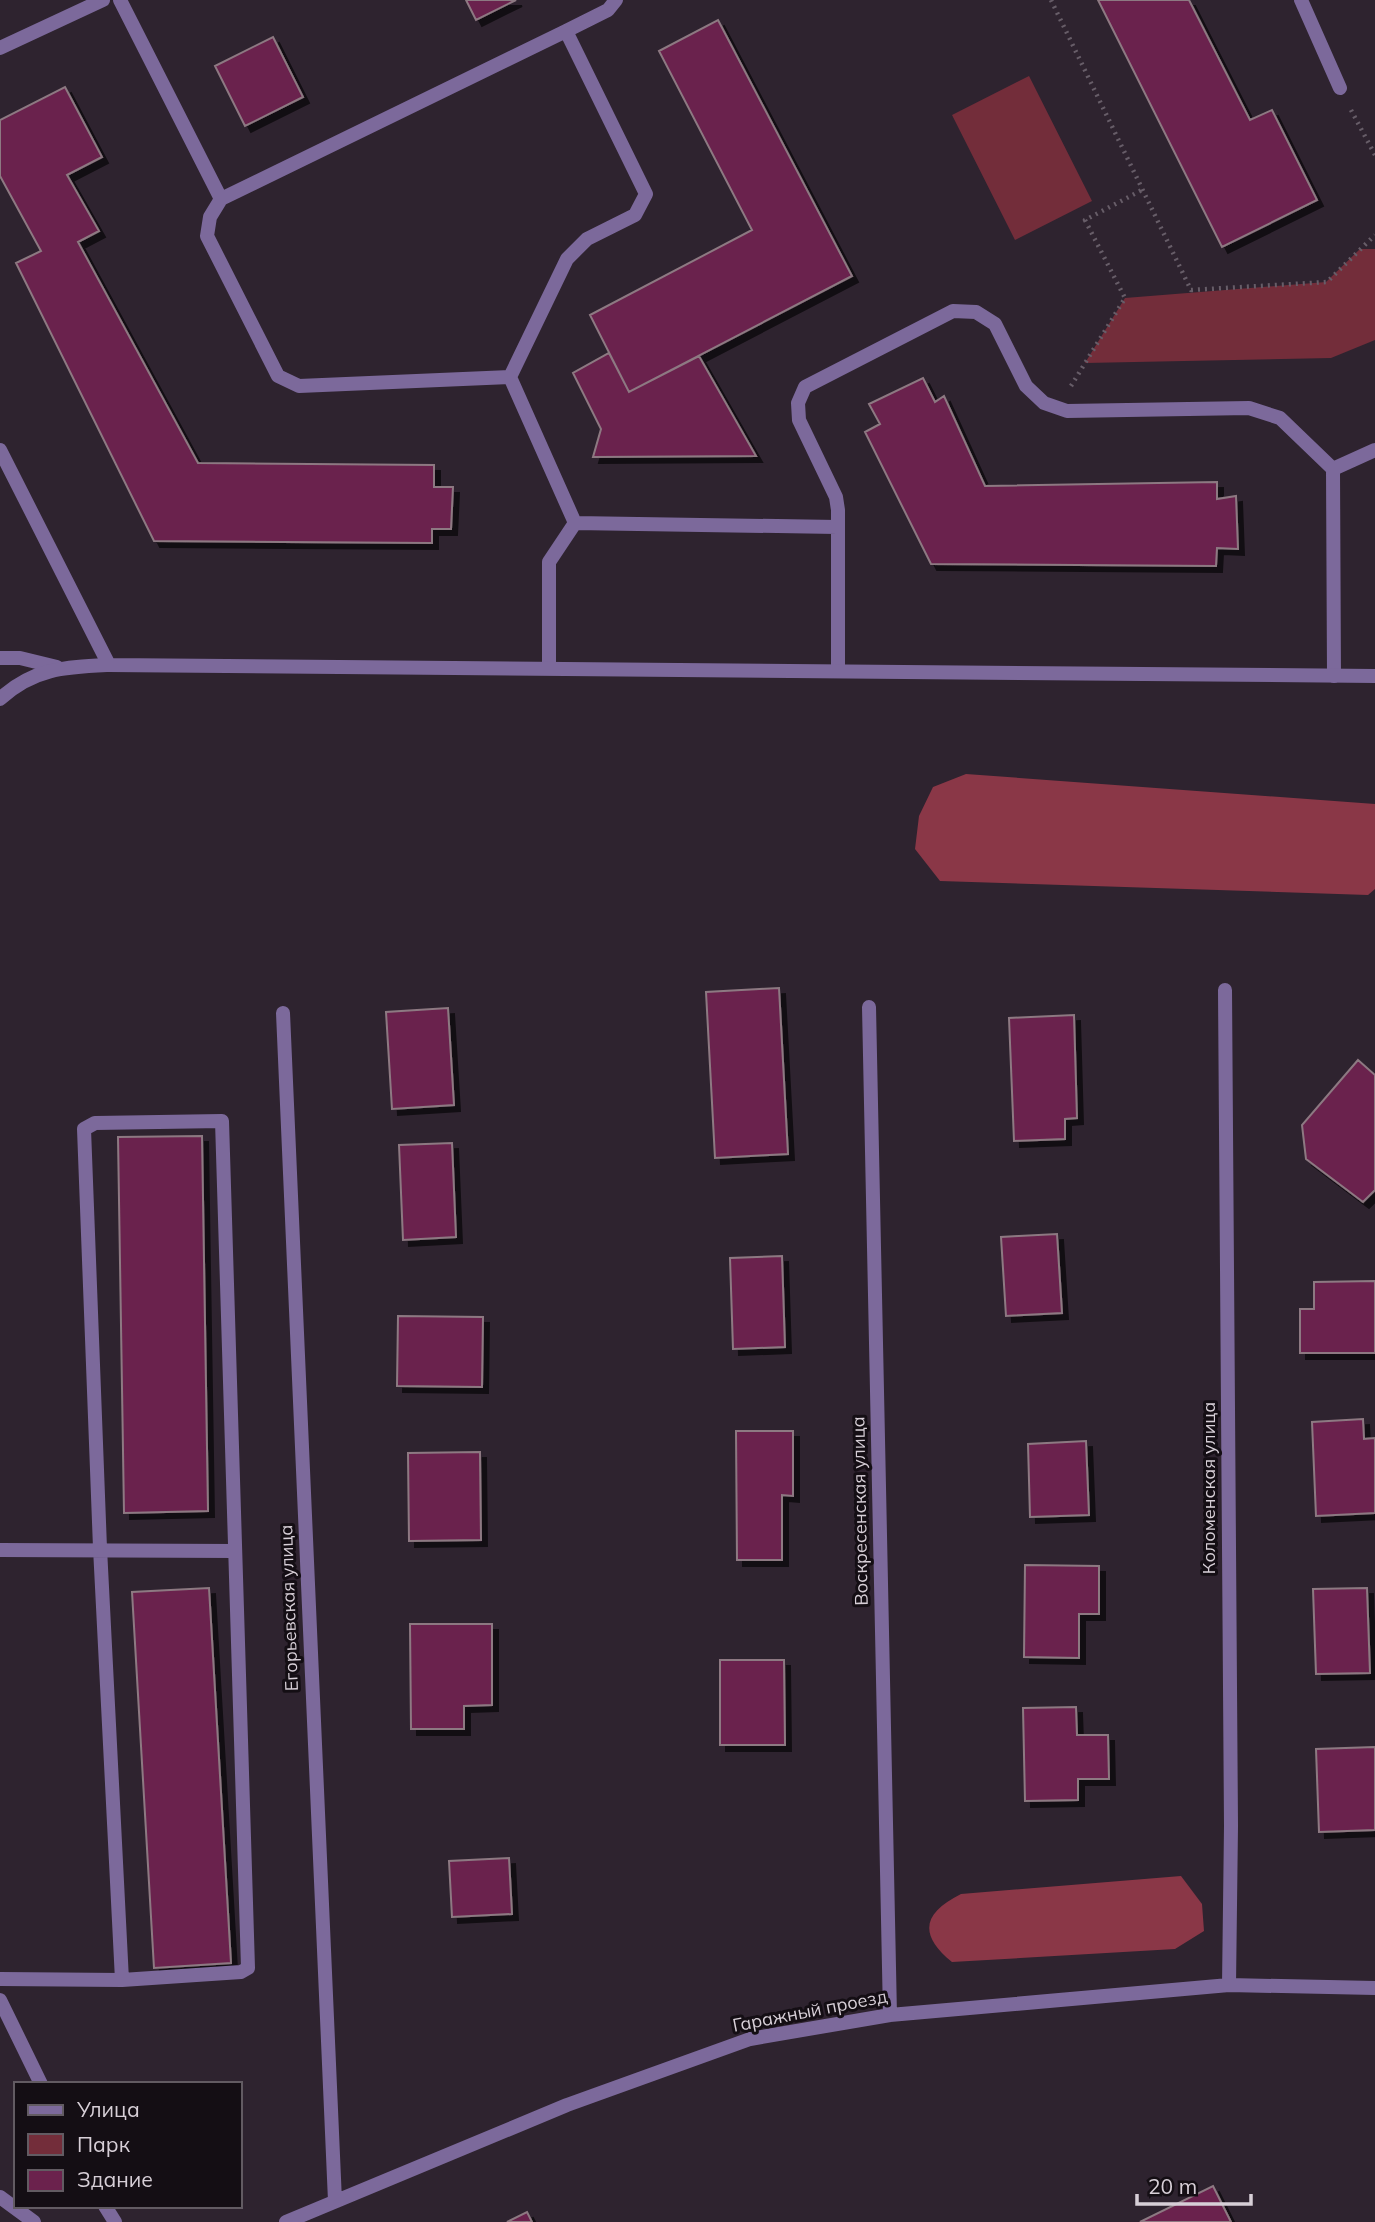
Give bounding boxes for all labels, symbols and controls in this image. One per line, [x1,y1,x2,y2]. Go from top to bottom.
street label: Коломенская улица [1197,1402,1220,1574]
street label: Воскресенская улица [846,1416,873,1606]
street label: Егорьевская улица [274,1524,303,1692]
street label: Гаражный проезд [731,1984,889,2037]
legend [14,2082,242,2208]
text: Улица [76,2096,140,2122]
text: Парк [77,2131,131,2157]
scale bar [1137,2162,1251,2206]
text: Здание [77,2166,153,2192]
text: 20 m [1148,2173,1197,2199]

